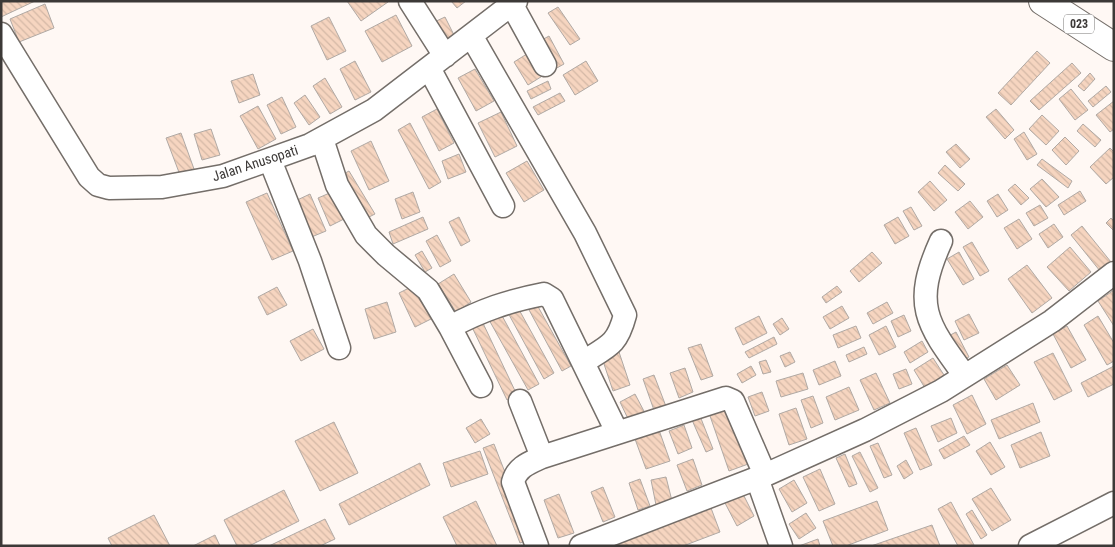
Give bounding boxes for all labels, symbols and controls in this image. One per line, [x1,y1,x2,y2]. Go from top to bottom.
road number: 023 [1064,14,1094,34]
street label: Jalan Anusopati [210,142,300,184]

